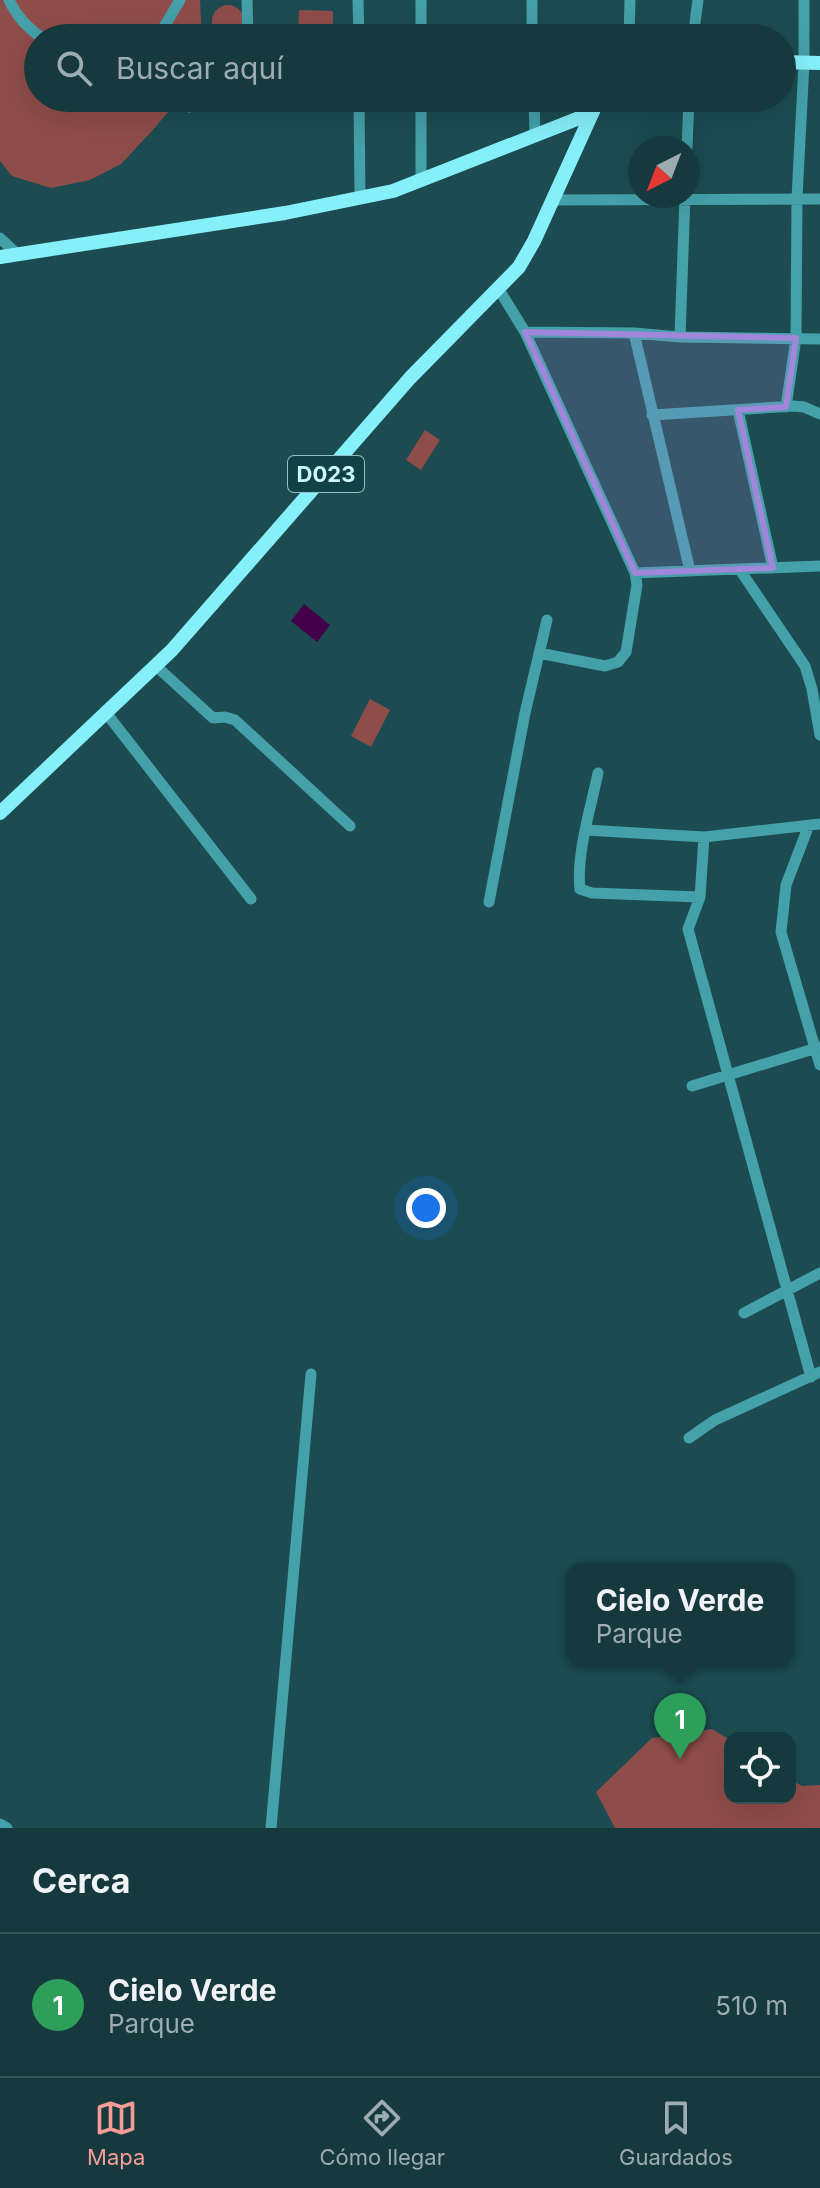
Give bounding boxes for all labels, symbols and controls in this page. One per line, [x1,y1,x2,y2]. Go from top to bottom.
search box [24,24,796,112]
icon: search [52,46,96,90]
text: Buscar aquí [116,50,283,86]
north arrow [628,136,700,208]
road number: D023 [288,456,364,492]
your location [406,1188,446,1228]
popup [566,1563,794,1667]
text: Cielo Verde [596,1582,764,1618]
text: Parque [596,1618,683,1649]
pin: 1 [654,1693,706,1759]
map controls [724,1732,796,1804]
button: locate [724,1732,796,1804]
text: Cerca [32,1860,131,1901]
text: Cielo Verde [108,1972,277,2008]
text: 1 [52,1990,64,2021]
text: 510 m [715,1990,788,2021]
text: Parque [108,2008,195,2039]
tab: Mapa [87,2096,145,2170]
tab: Cómo llegar [319,2096,445,2170]
tab: Guardados [619,2096,733,2170]

